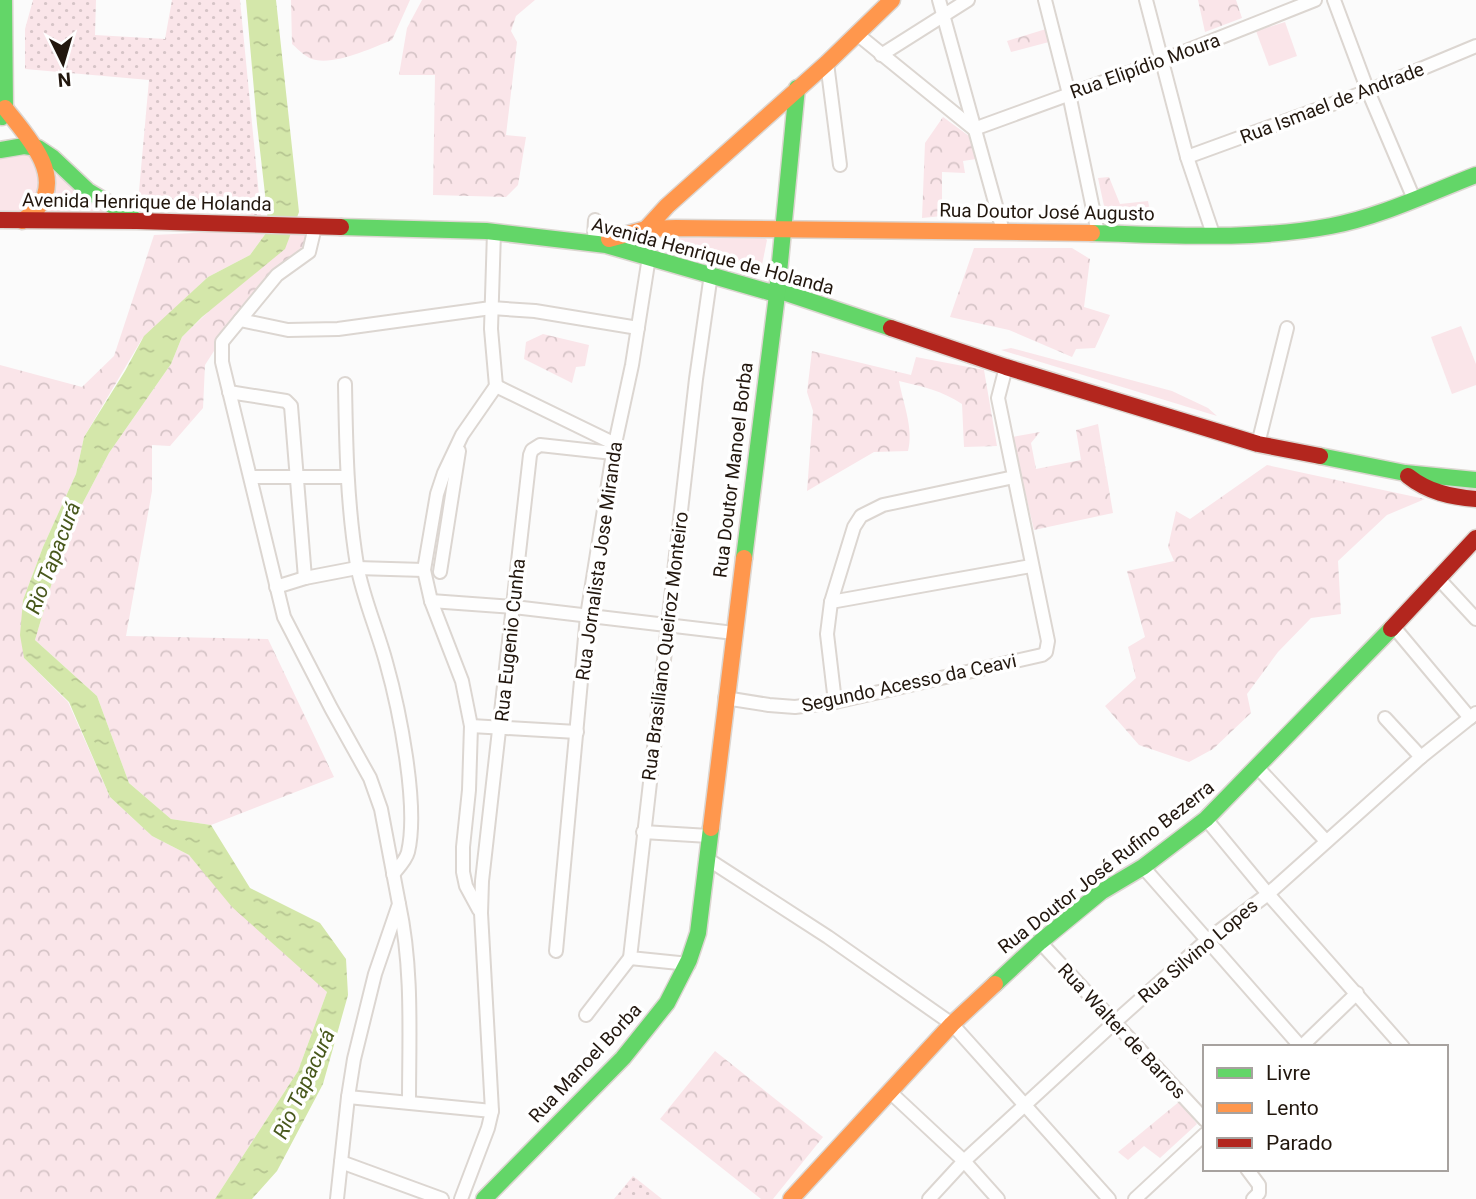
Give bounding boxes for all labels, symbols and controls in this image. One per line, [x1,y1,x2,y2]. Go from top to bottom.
north arrow [28,28,98,98]
street label: Rua Elipídio Moura [1067,28,1223,104]
street label: Rua Ismael de Andrade [1237,57,1427,149]
text: N [57,67,72,91]
street label: Avenida Henrique de Holanda [22,188,272,216]
street label: Rua Doutor José Augusto [939,199,1155,225]
street label: Avenida Henrique de Holanda [589,213,837,299]
street label: Rua Doutor Manoel Borba [708,361,758,579]
street label: Rua Jornalista Jose Miranda [571,440,627,682]
water label: Rio Tapacurá [21,499,85,617]
street label: Rua Brasiliano Queiroz Monteiro [637,510,693,782]
street label: Rua Eugenio Cunha [490,557,530,723]
street label: Segundo Acesso da Ceavi [799,649,1019,717]
street label: Rua Doutor José Rufino Bezerra [993,775,1219,959]
street label: Rua Silvino Lopes [1133,894,1263,1008]
street label: Rua Walter de Barros [1053,958,1191,1104]
street label: Rua Manoel Borba [524,998,646,1128]
water label: Rio Tapacurá [268,1025,340,1143]
legend [1203,1045,1448,1171]
text: Livre [1266,1061,1311,1085]
text: Lento [1266,1096,1319,1120]
text: Parado [1266,1131,1333,1155]

